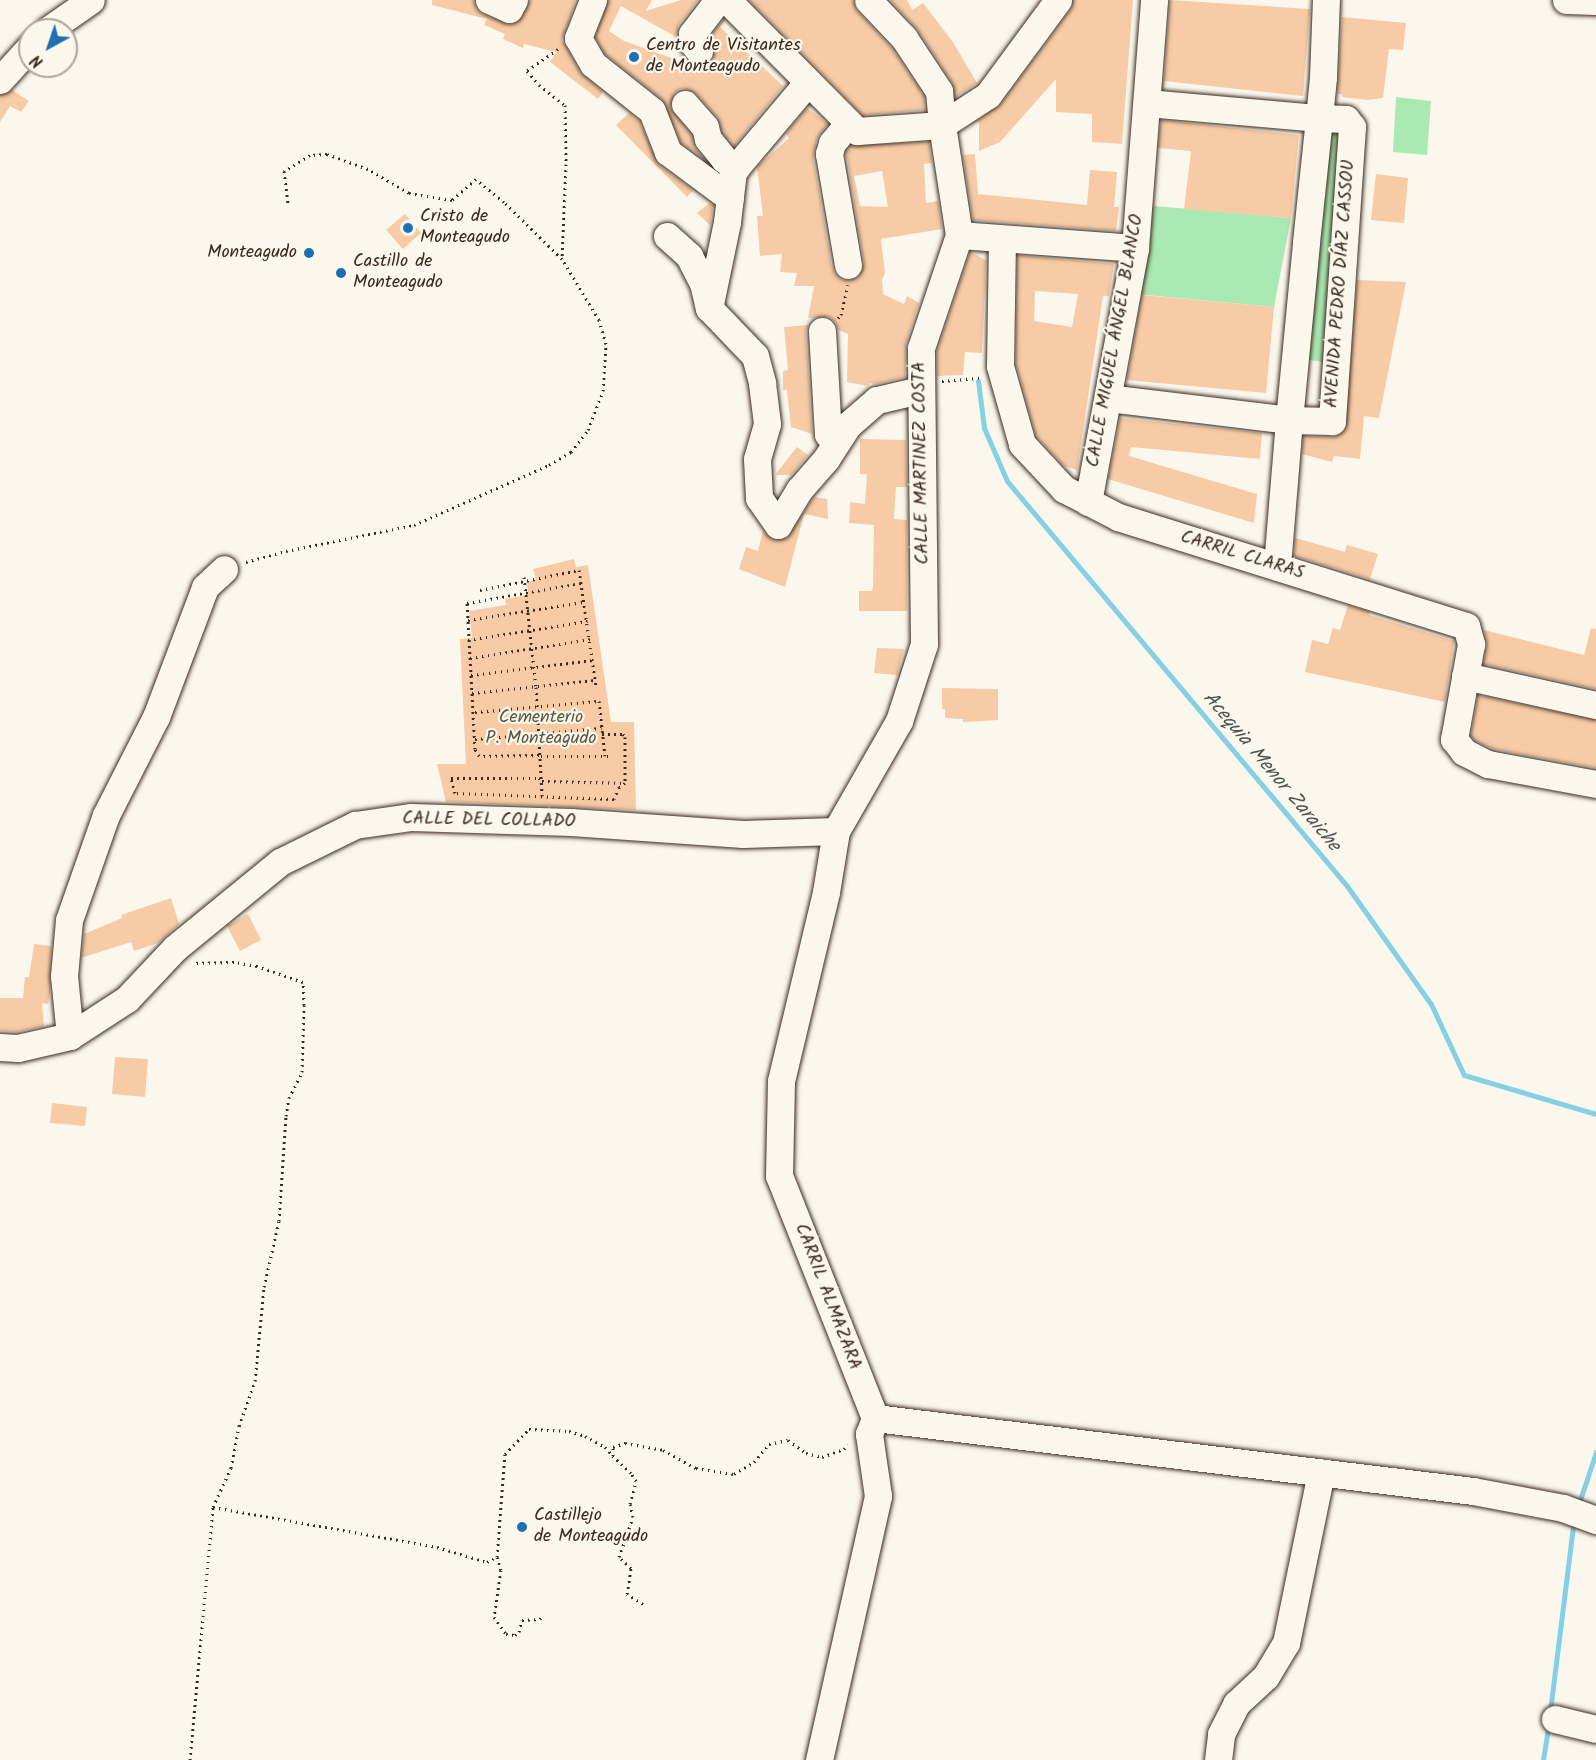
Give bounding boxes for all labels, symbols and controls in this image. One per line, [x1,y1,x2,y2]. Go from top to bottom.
north arrow [18,18,78,78]
place label: Centro de Visitantes de Monteagudo [646,36,801,78]
text: N [25,48,49,73]
marker: Centro de Visitantes de Monteagudo [627,50,641,64]
street label: AVENIDA PEDRO DÍAZ CASSOU [1322,159,1360,409]
place label: Cristo de Monteagudo [420,207,510,250]
street label: CALLE MIGUEL ÁNGEL BLANCO [1083,213,1149,469]
marker: Cristo de Monteagudo [401,221,415,235]
place label: Monteagudo [207,242,297,264]
marker: Monteagudo [302,246,316,260]
place label: Castillo de Monteagudo [353,252,443,294]
marker: Castillo de Monteagudo [334,266,348,280]
street label: CALLE MARTINEZ COSTA [909,361,935,565]
street label: CARRIL CLARAS [1178,527,1306,585]
water label: Acequia Menor Zaraiche [1197,687,1345,857]
park label: Cementerio P. Monteagudo [485,708,597,750]
street label: CALLE DEL COLLADO [402,809,576,833]
street label: CARRIL ALMAZARA [789,1221,865,1373]
place label: Castillejo de Monteagudo [534,1506,648,1549]
marker: Castillejo de Monteagudo [515,1520,529,1534]

